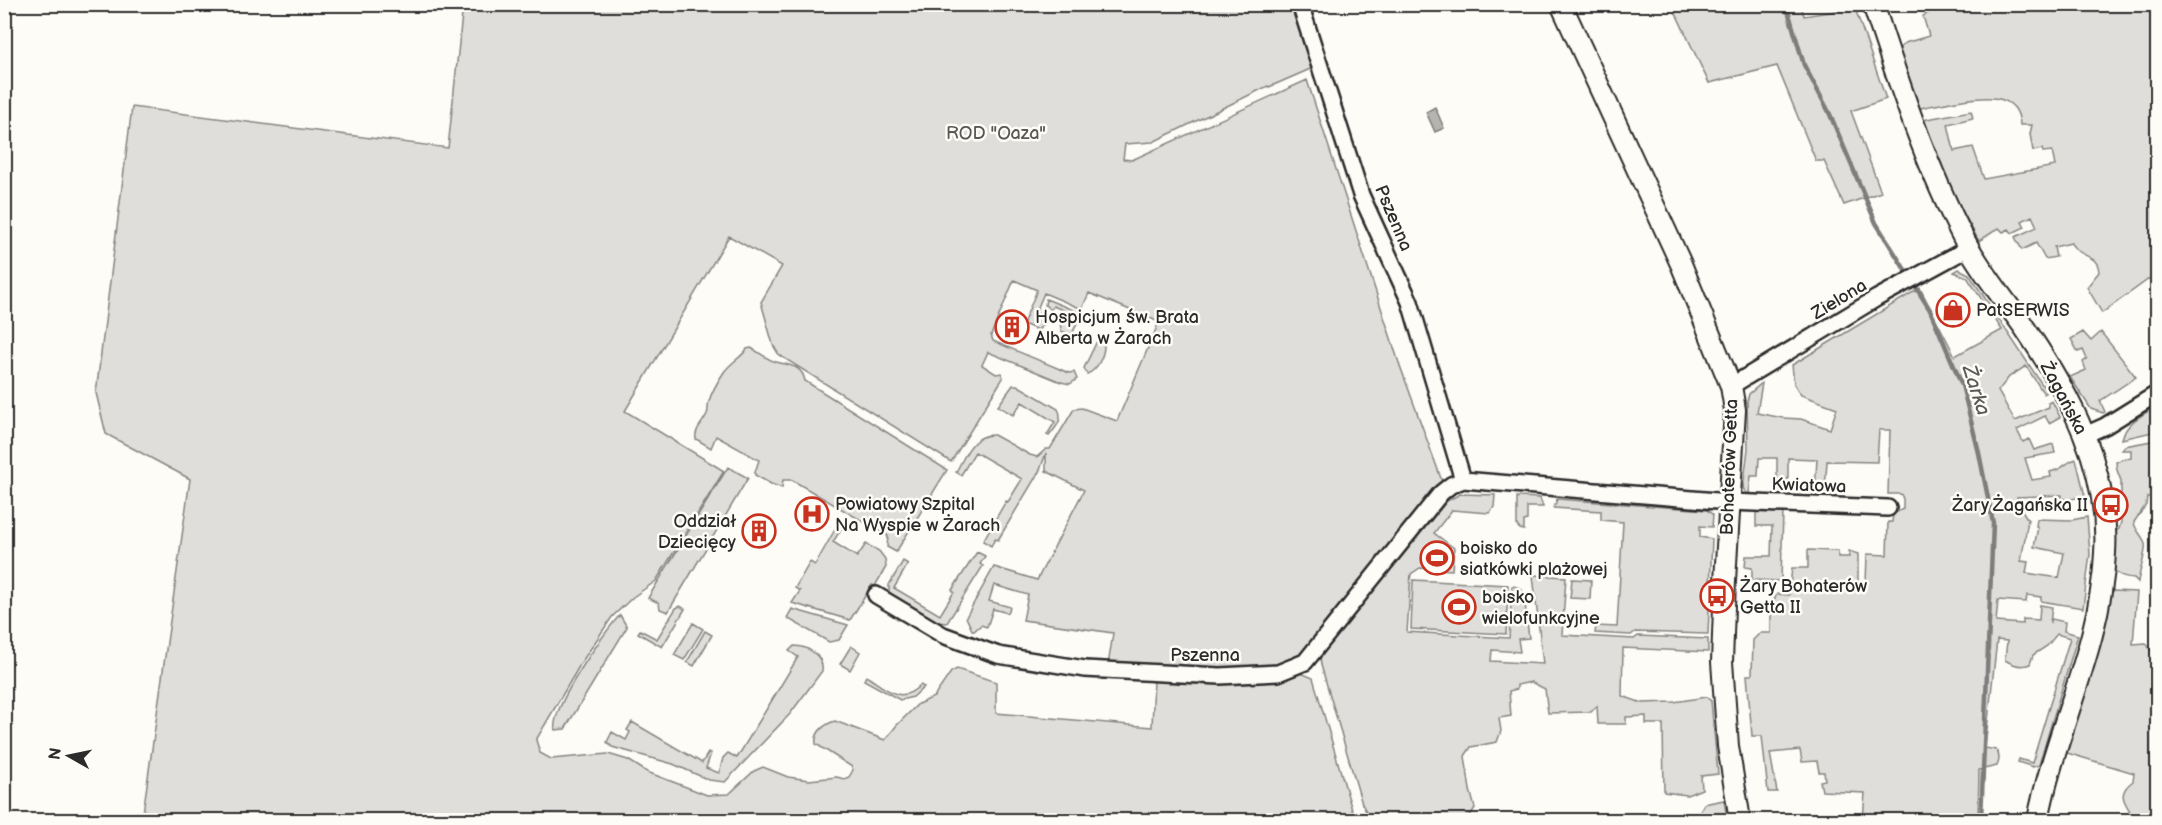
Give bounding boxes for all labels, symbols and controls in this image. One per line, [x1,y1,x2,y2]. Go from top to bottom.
park label: ROD "Oaza" [946,123,1046,144]
street label: Pszenna [1370,182,1417,254]
street label: Zielona [1807,275,1871,324]
shop icon: PatSERWIS [1935,292,1971,328]
place label: PatSERWIS [1976,300,2070,321]
place label: Hospicjum św. Brata Alberta w Żarach [1035,307,1199,349]
building icon: Hospicjum św. Brata Alberta w Żarach [994,309,1030,345]
street label: Żagańska [2035,357,2092,438]
water label: Żarka [1956,361,1996,418]
street label: Bohaterów Getta [1717,398,1742,536]
street label: Kwiatowa [1771,474,1847,497]
bus stop icon: Żary Żagańska II [2093,487,2129,523]
place label: Powiatowy Szpital Na Wyspie w Żarach [835,494,1000,536]
place label: Żary Żagańska II [1951,494,2088,516]
hospital icon: Powiatowy Szpital Na Wyspie w Żarach [794,496,830,532]
place label: Oddział Dziecięcy [658,511,737,553]
building icon: Oddział Dziecięcy [741,513,777,549]
place label: boisko do siatkówki plażowej [1460,538,1607,580]
sports icon: boisko do siatkówki plażowej [1419,540,1455,576]
place label: Żary Bohaterów Getta II [1739,575,1867,618]
bus stop icon: Żary Bohaterów Getta II [1699,578,1735,614]
place label: boisko wielofunkcyjne [1482,587,1600,629]
sports icon: boisko wielofunkcyjne [1441,589,1477,625]
street label: Pszenna [1170,645,1240,666]
north arrow [39,726,99,786]
text: N [45,746,66,761]

